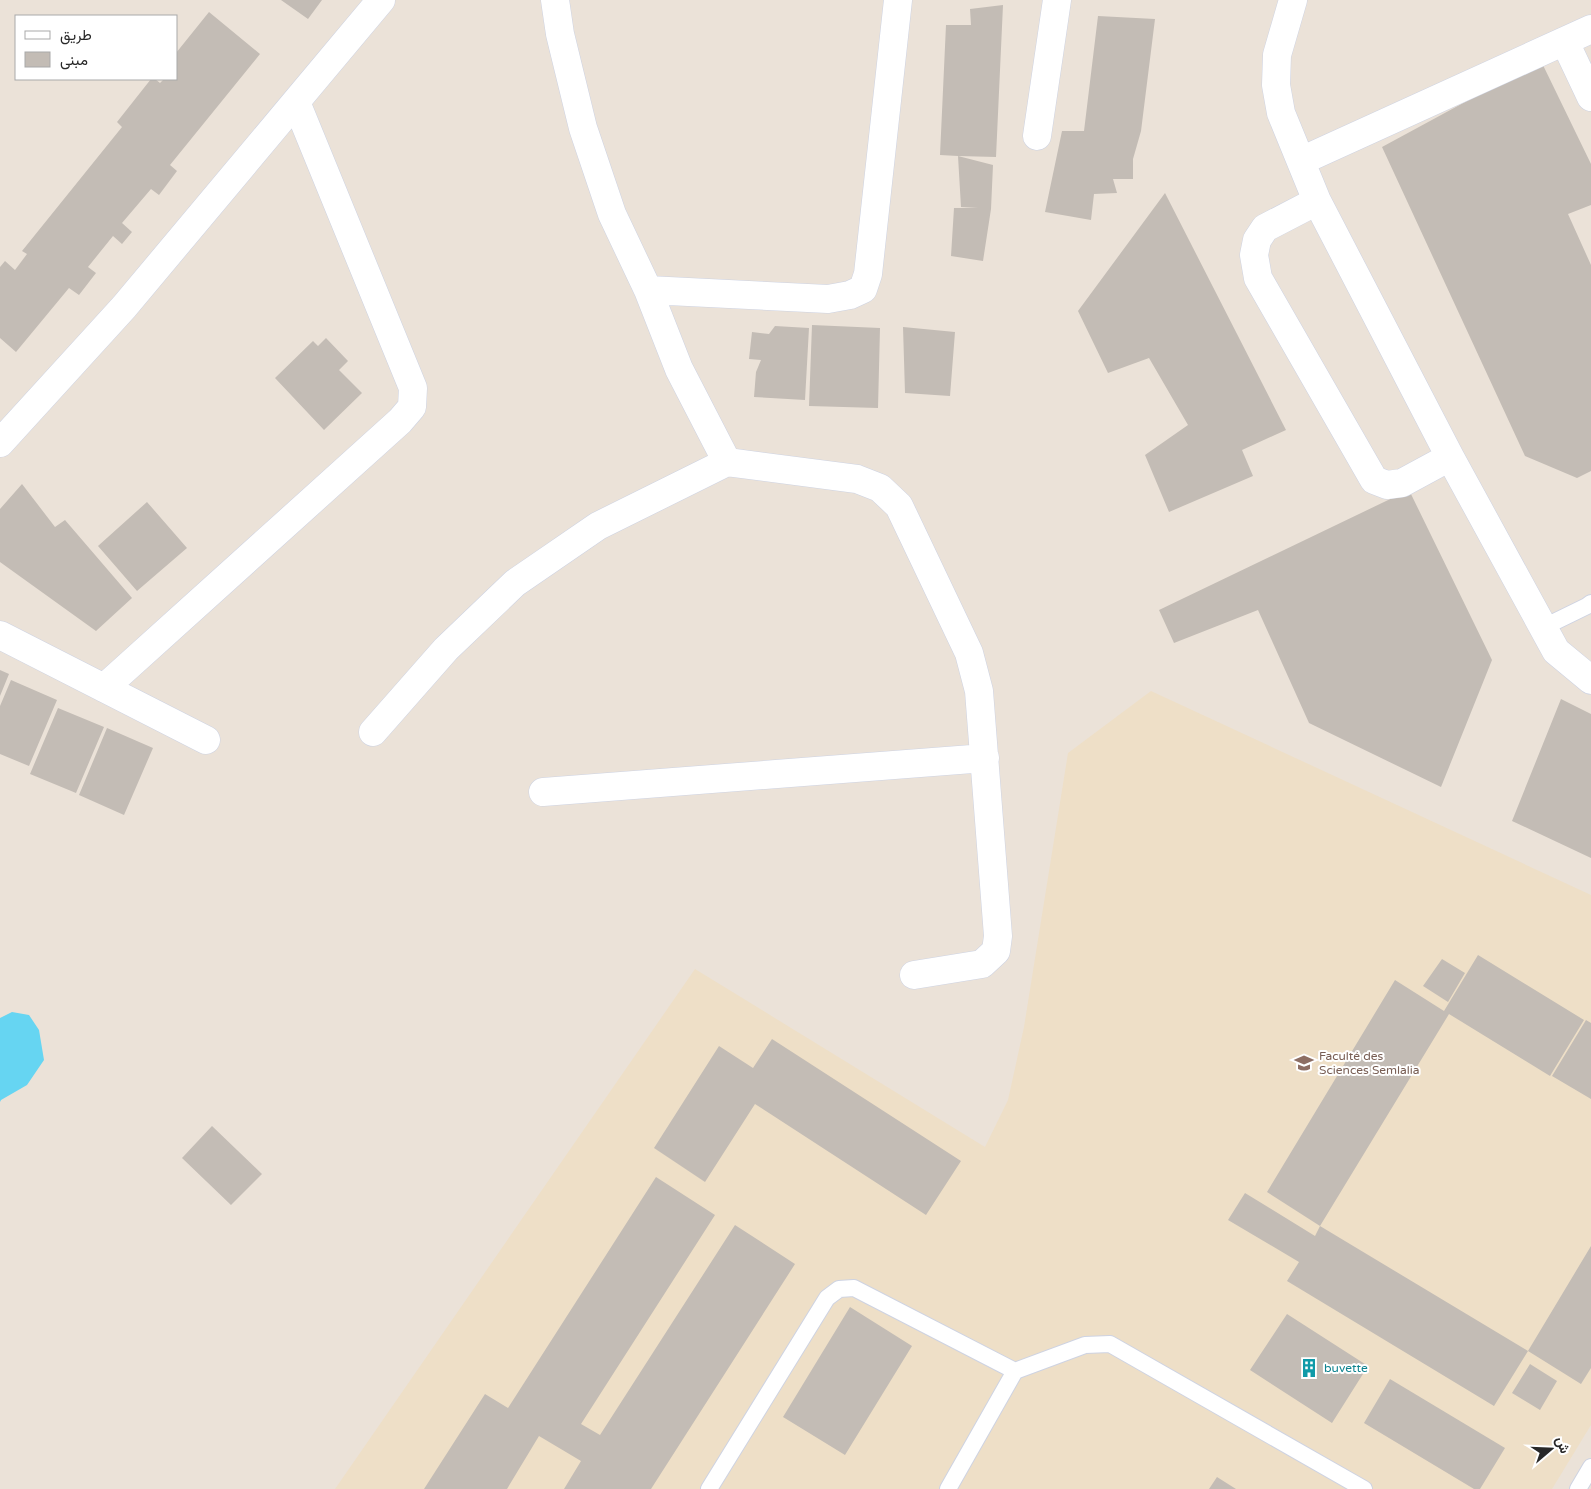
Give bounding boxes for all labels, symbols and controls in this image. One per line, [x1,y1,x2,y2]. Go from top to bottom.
legend [15,15,178,80]
text: طريق [60,26,92,45]
text: مبنى [60,51,88,70]
place label: Faculté des Sciences Semlalia [1319,1049,1420,1077]
school or university icon: Faculté des Sciences Semlalia [1293,1052,1315,1074]
building icon: buvette [1298,1357,1320,1379]
place label: buvette [1324,1361,1368,1375]
north arrow [1526,1424,1576,1474]
text: ش [1552,1434,1574,1456]

